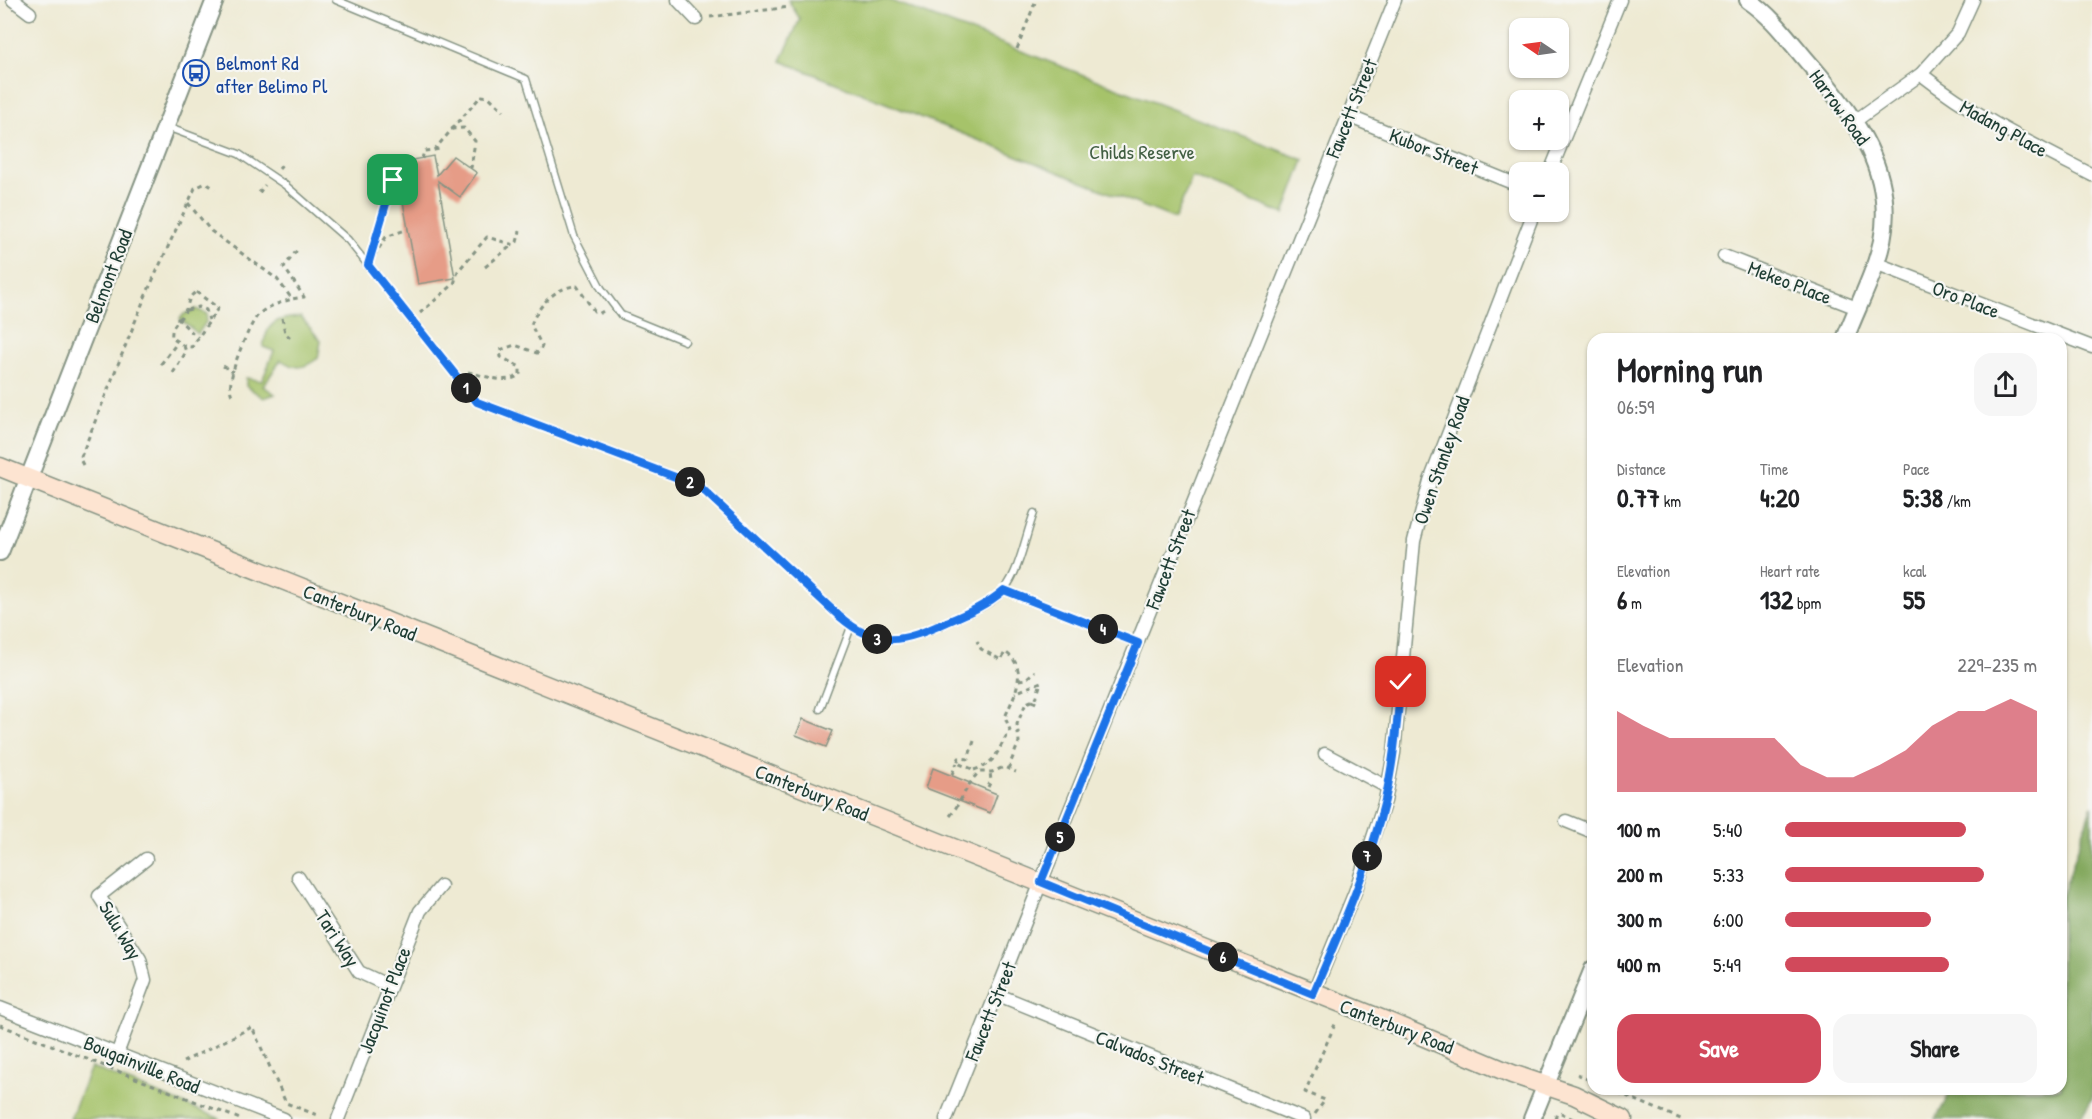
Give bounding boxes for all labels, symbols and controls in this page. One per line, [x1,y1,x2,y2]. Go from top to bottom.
north arrow [1509,18,1569,78]
map controls [1509,18,1569,222]
place label: Belmont Rd after Belimo Pl [216,49,328,99]
street label: Fawcett Street [1318,53,1384,163]
bus stop icon: Belmont Rd after Belimo Pl [181,58,211,88]
street label: Harrow Road [1803,64,1877,150]
button: + [1509,90,1569,150]
street label: Madang Place [1955,93,2053,163]
street label: Kubor Street [1386,121,1483,181]
park label: Childs Reserve [1089,138,1195,165]
pin [367,154,418,205]
button: − [1509,162,1569,222]
icon: arrive [376,163,409,196]
street label: Belmont Road [78,225,138,327]
street label: Mekeo Place [1744,254,1836,310]
street label: Oro Place [1928,274,2004,324]
text: Morning run [1617,348,1763,392]
button: share [1974,353,2037,416]
pin: 1 [451,373,481,403]
text: 1 [463,377,469,399]
street label: Owen Stanley Road [1406,392,1476,528]
text: 06:59 [1617,393,1654,420]
text: Distance [1617,458,1666,480]
text: Time [1760,458,1788,480]
text: Pace [1903,458,1930,480]
pin: 2 [675,467,705,497]
text: 2 [686,471,694,493]
text: 0.77 [1617,480,1660,515]
text: 4:20 [1760,480,1800,515]
text: 5:38 [1903,480,1943,515]
text: km [1660,490,1681,512]
text: /km [1943,490,1971,512]
street label: Fawcett Street [1138,504,1202,614]
text: Elevation [1617,560,1670,582]
text: Heart rate [1760,560,1820,582]
text: kcal [1903,560,1926,582]
street label: Canterbury Road [299,577,421,647]
text: 6 [1617,582,1627,617]
text: 132 [1760,582,1793,617]
text: 55 [1903,582,1925,617]
text: m [1627,592,1642,614]
text: bpm [1793,592,1821,614]
pin: 4 [1088,614,1118,644]
text: 4 [1100,618,1106,640]
pin: 3 [862,624,892,654]
text: 3 [873,628,881,650]
text: Elevation [1617,651,1683,678]
text: 229–235 m [1958,651,2037,678]
pin [1375,656,1426,707]
icon: check [1384,665,1417,698]
street label: Canterbury Road [751,757,873,827]
text: 100 m [1617,816,1660,843]
text: 5:40 [1713,816,1743,843]
pin: 5 [1045,822,1075,852]
text: 5 [1057,826,1063,848]
pin: 7 [1352,841,1382,871]
text: 7 [1363,845,1371,867]
text: 200 m [1617,861,1662,888]
text: 5:33 [1713,861,1744,888]
street label: Sulu Way [93,896,149,964]
street label: Tari Way [310,904,366,972]
text: 300 m [1617,906,1662,933]
text: 6:00 [1713,906,1744,933]
pin: 6 [1208,942,1238,972]
street label: Jacquinot Place [351,943,417,1057]
text: 6 [1220,946,1226,968]
text: 400 m [1617,951,1661,978]
text: 5:49 [1713,951,1741,978]
street label: Fawcett Street [957,956,1023,1066]
street label: Canterbury Road [1336,992,1458,1060]
button: Save [1617,1014,1821,1083]
button: Share [1833,1014,2037,1083]
street label: Calvados Street [1092,1023,1209,1091]
street label: Bougainville Road [80,1028,204,1100]

